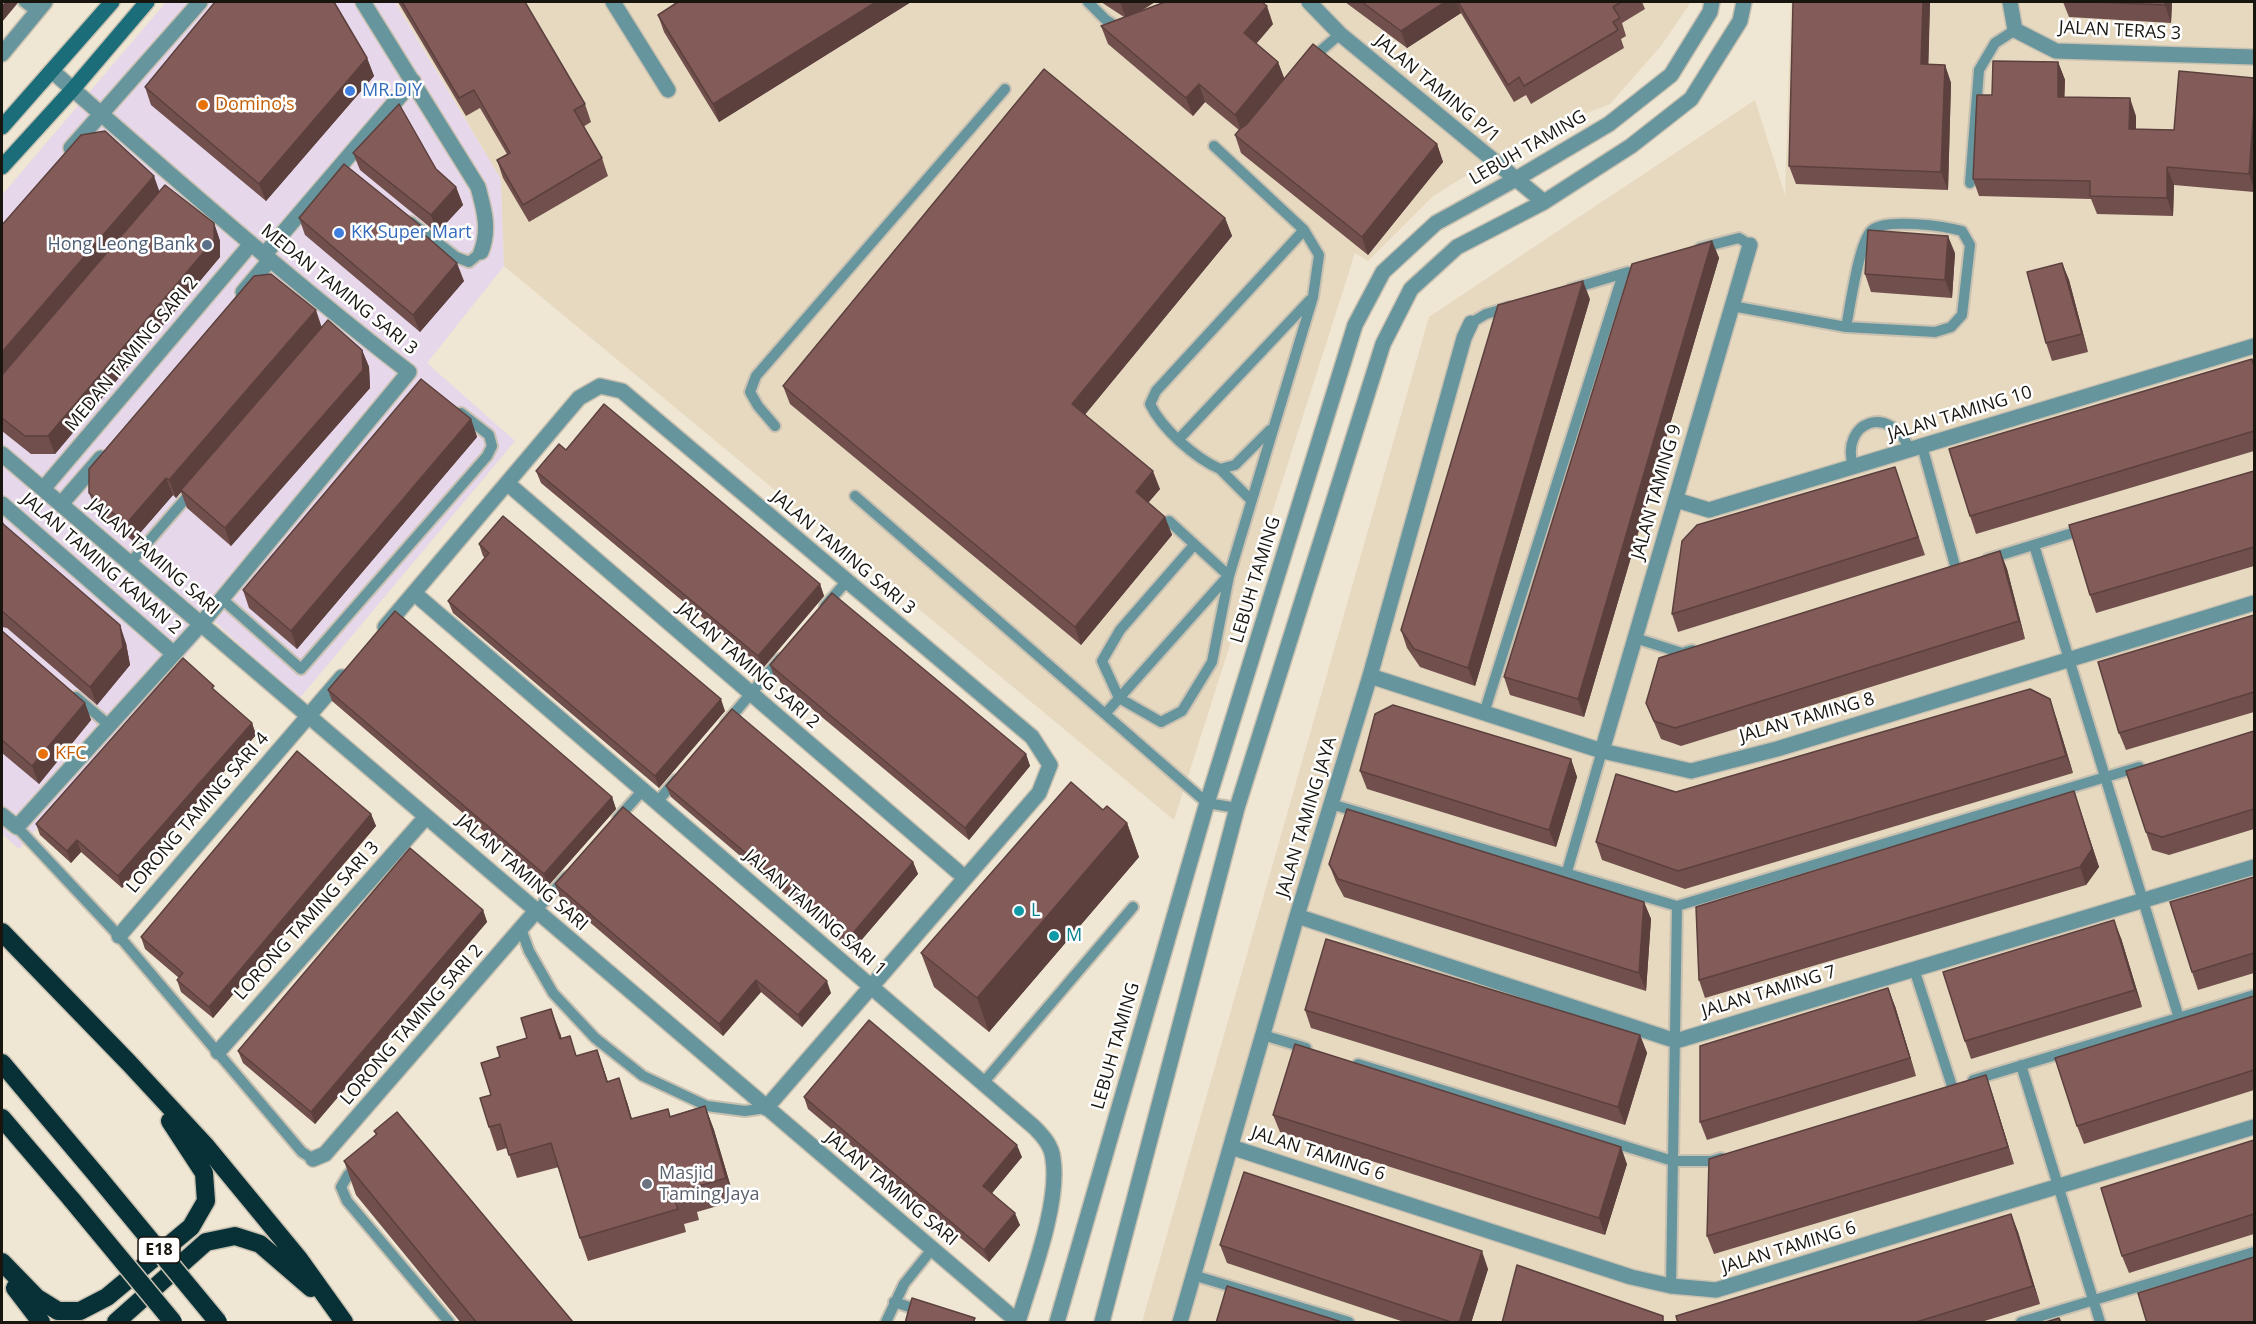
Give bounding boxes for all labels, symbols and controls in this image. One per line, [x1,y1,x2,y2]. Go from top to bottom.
street label: JALAN TERAS 3 [2058,17,2182,45]
street label: JALAN TAMING P/1 [1370,30,1504,148]
place label: MR.DIY [362,80,422,102]
marker: MR.DIY [343,84,357,98]
place label: Domino's [215,94,294,116]
marker: Domino's [196,98,210,112]
street label: LEBUH TAMING [1466,106,1590,190]
street label: MEDAN TAMING SARI 3 [256,220,422,360]
place label: KK Super Mart [351,222,472,244]
marker: KK Super Mart [332,226,346,240]
place label: Hong Leong Bank [47,234,195,256]
marker: Hong Leong Bank [200,238,214,252]
street label: MEDAN TAMING SARI 2 [61,272,203,436]
street label: JALAN TAMING 10 [1885,382,2035,446]
street label: JALAN TAMING 9 [1627,422,1687,562]
street label: JALAN TAMING SARI 3 [767,486,919,620]
street label: JALAN TAMING KANAN 2 [17,489,185,639]
street label: JALAN TAMING SARI [83,494,223,620]
street label: LEBUH TAMING [1226,514,1286,646]
street label: JALAN TAMING SARI 2 [672,598,824,734]
street label: JALAN TAMING 8 [1737,688,1877,748]
street label: LORONG TAMING SARI 4 [122,728,274,898]
street label: JALAN TAMING JAYA [1272,734,1342,900]
place label: KFC [55,743,87,765]
marker: KFC [36,747,50,761]
street label: JALAN TAMING SARI [452,810,592,936]
street label: LORONG TAMING SARI 3 [230,837,384,1005]
street label: JALAN TAMING SARI 1 [739,845,891,981]
place label: L [1031,900,1040,922]
marker: L [1012,904,1026,918]
place label: M [1066,925,1082,947]
marker: M [1047,929,1061,943]
street label: LORONG TAMING SARI 2 [336,940,488,1110]
street label: JALAN TAMING 7 [1699,961,1839,1023]
street label: LEBUH TAMING [1088,980,1144,1112]
street label: JALAN TAMING 6 [1248,1122,1388,1186]
street label: JALAN TAMING SARI [820,1127,962,1251]
place label: Masjid Taming Jaya [659,1163,759,1206]
marker: Masjid Taming Jaya [640,1177,654,1191]
street label: JALAN TAMING 6 [1719,1217,1859,1279]
road number: E18 [138,1237,180,1263]

